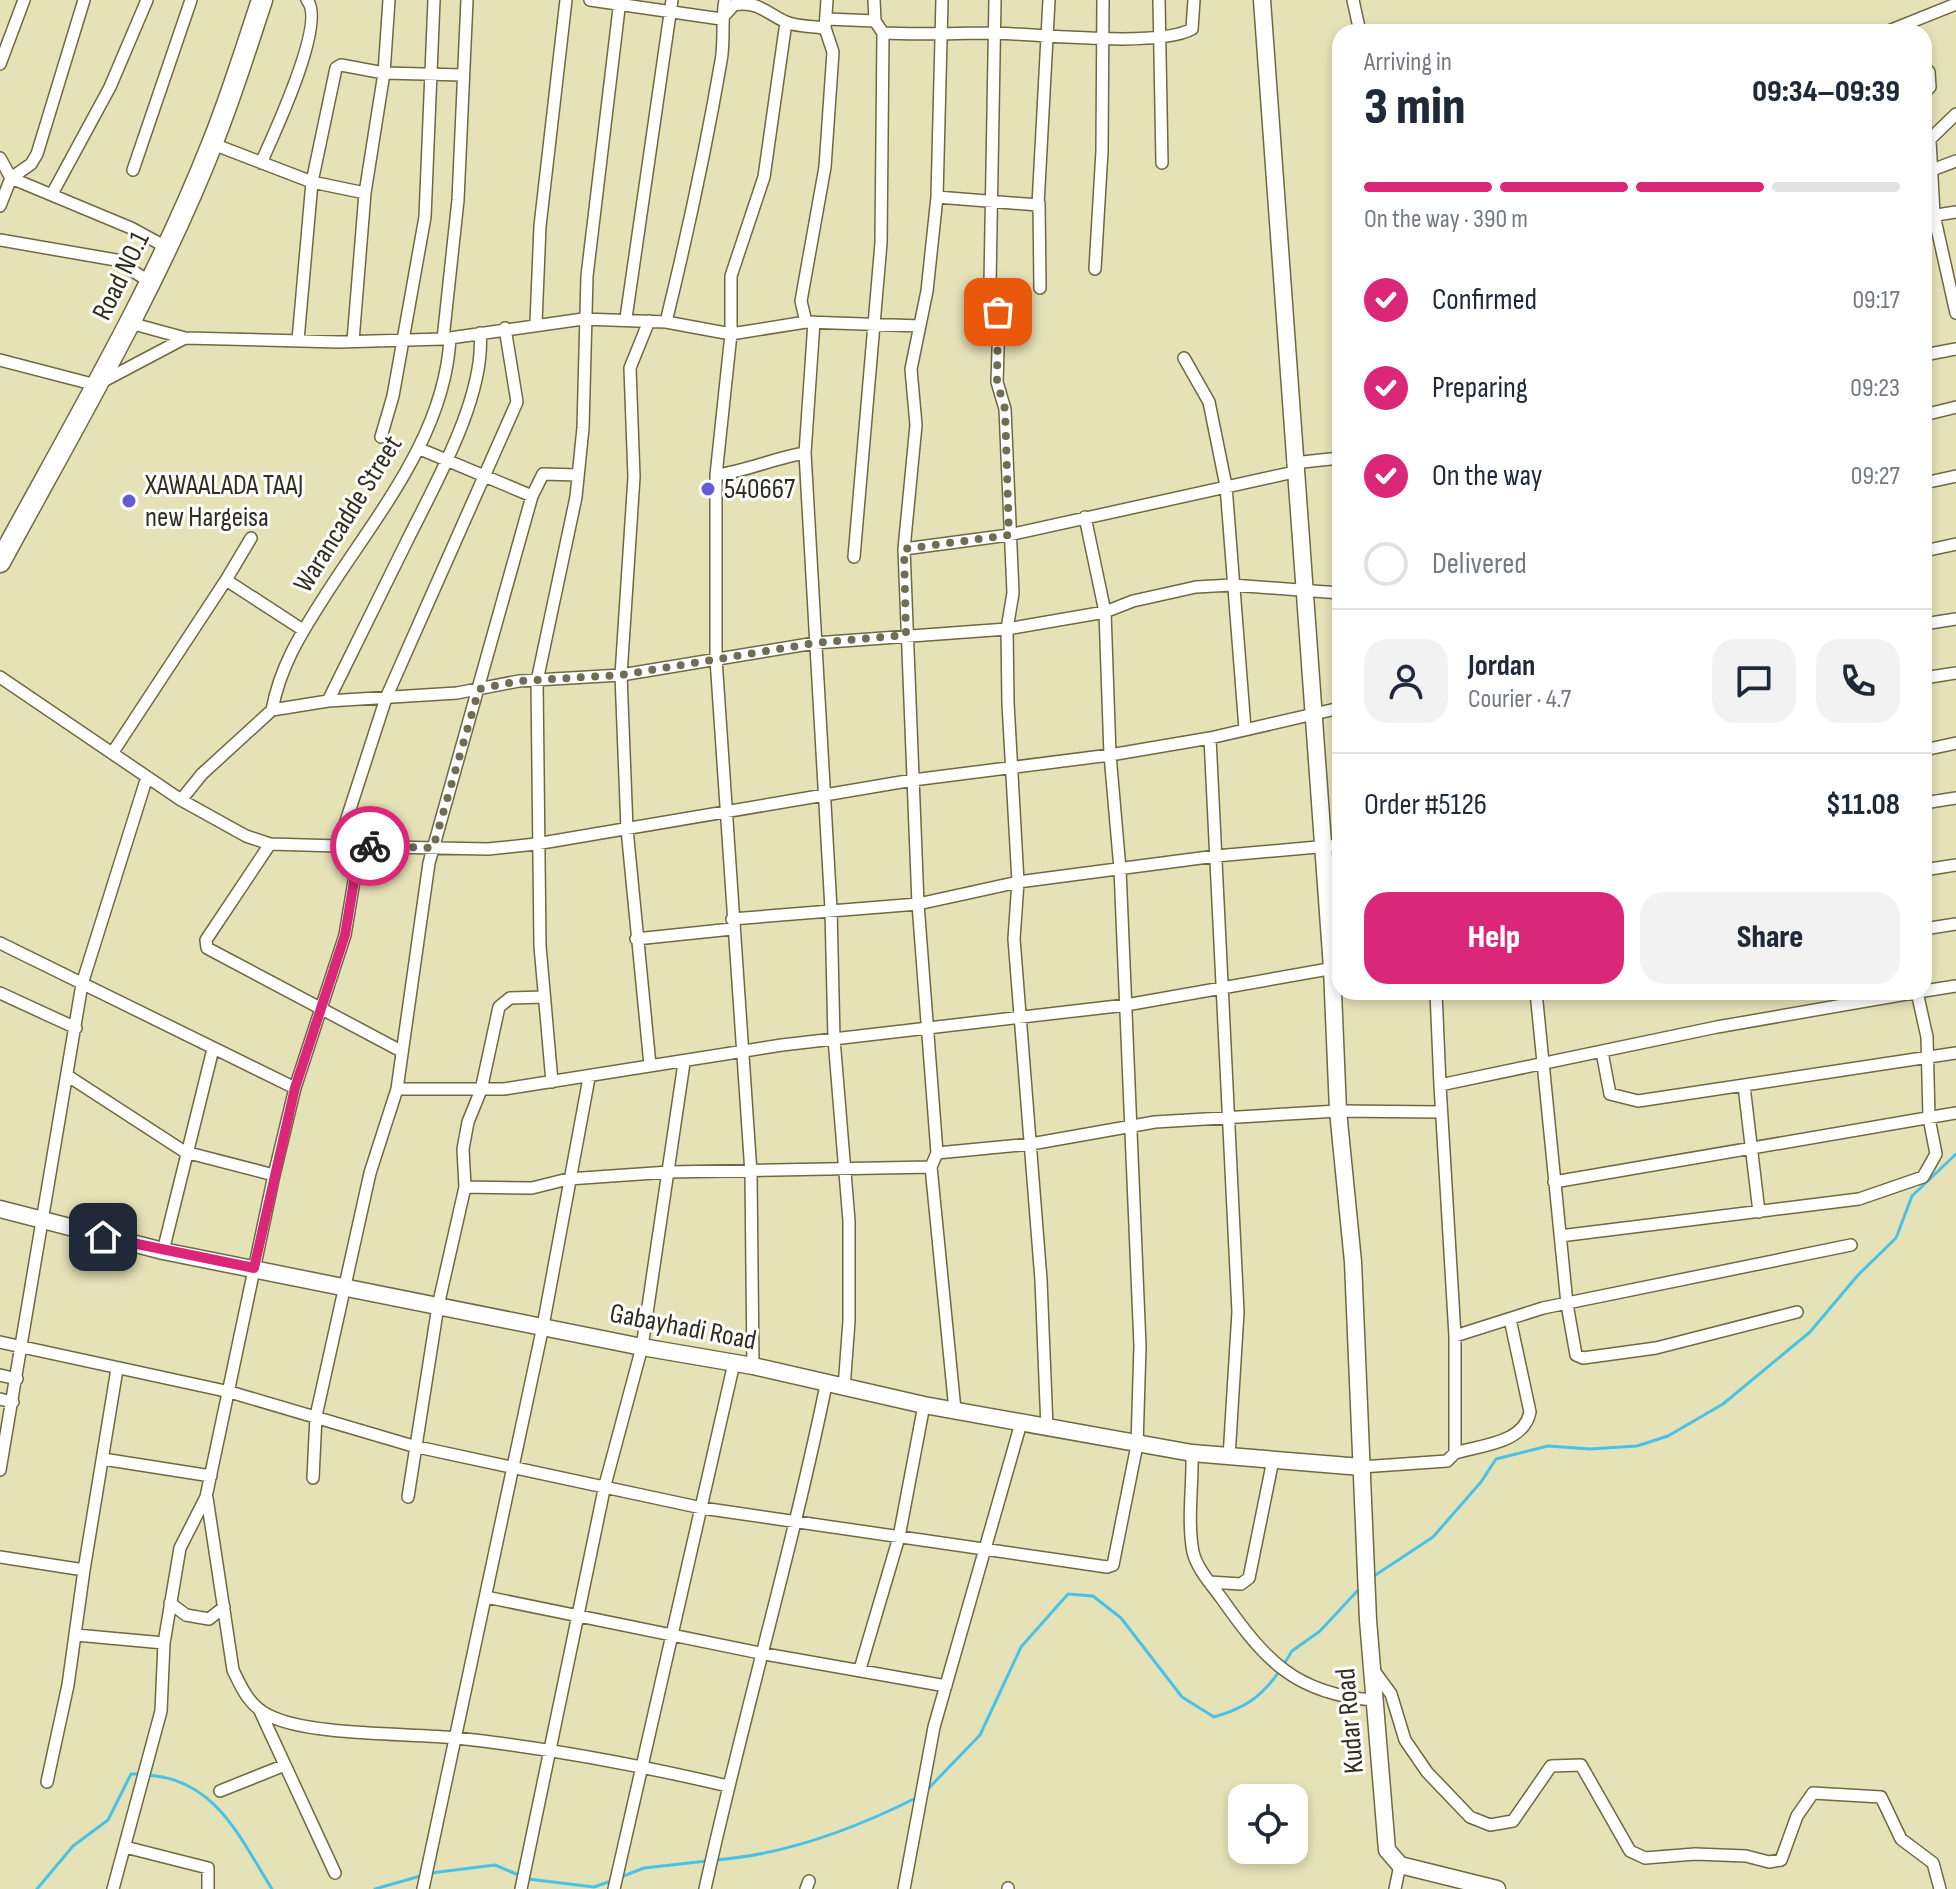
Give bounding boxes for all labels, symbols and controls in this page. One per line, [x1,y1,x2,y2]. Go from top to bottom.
text: Arriving in [1364,47,1452,78]
text: 09:34–09:39 [1752,74,1900,110]
text: 3 min [1364,76,1466,139]
text: On the way · 390 m [1364,204,1528,235]
street label: Road NO.1 [86,226,156,325]
pin [964,278,1032,346]
icon: check [1364,278,1408,322]
text: Confirmed [1432,282,1537,318]
text: 09:17 [1853,285,1900,316]
icon: bag [976,290,1020,334]
icon: check [1364,366,1408,410]
text: Preparing [1432,370,1528,406]
text: 09:23 [1850,373,1900,404]
street label: Warancadde Street [287,430,409,598]
icon: check [1364,454,1408,498]
text: On the way [1432,458,1542,494]
text: 09:27 [1851,461,1900,492]
place label: XAWAALADA TAAJ new Hargeisa [144,469,303,534]
place label: 540667 [724,473,795,506]
marker: 540667 [699,480,717,498]
marker: XAWAALADA TAAJ new Hargeisa [120,492,138,510]
text: Delivered [1432,546,1527,582]
button: person [1364,639,1448,723]
button: chat [1712,639,1796,723]
button: phone [1816,639,1900,723]
text: Jordan [1468,648,1535,684]
text: Courier · 4.7 [1468,684,1571,715]
text: Order #5126 [1364,787,1487,823]
text: $11.08 [1826,787,1900,823]
courier [330,806,410,886]
icon: bike [348,824,392,868]
button: Help [1364,892,1624,984]
button: Share [1640,892,1900,984]
pin [69,1203,137,1271]
icon: home [81,1215,125,1259]
street label: Gabayhadi Road [607,1297,759,1357]
street label: Kudar Road [1329,1667,1371,1775]
map controls [1228,1784,1308,1864]
button: locate [1228,1784,1308,1864]

